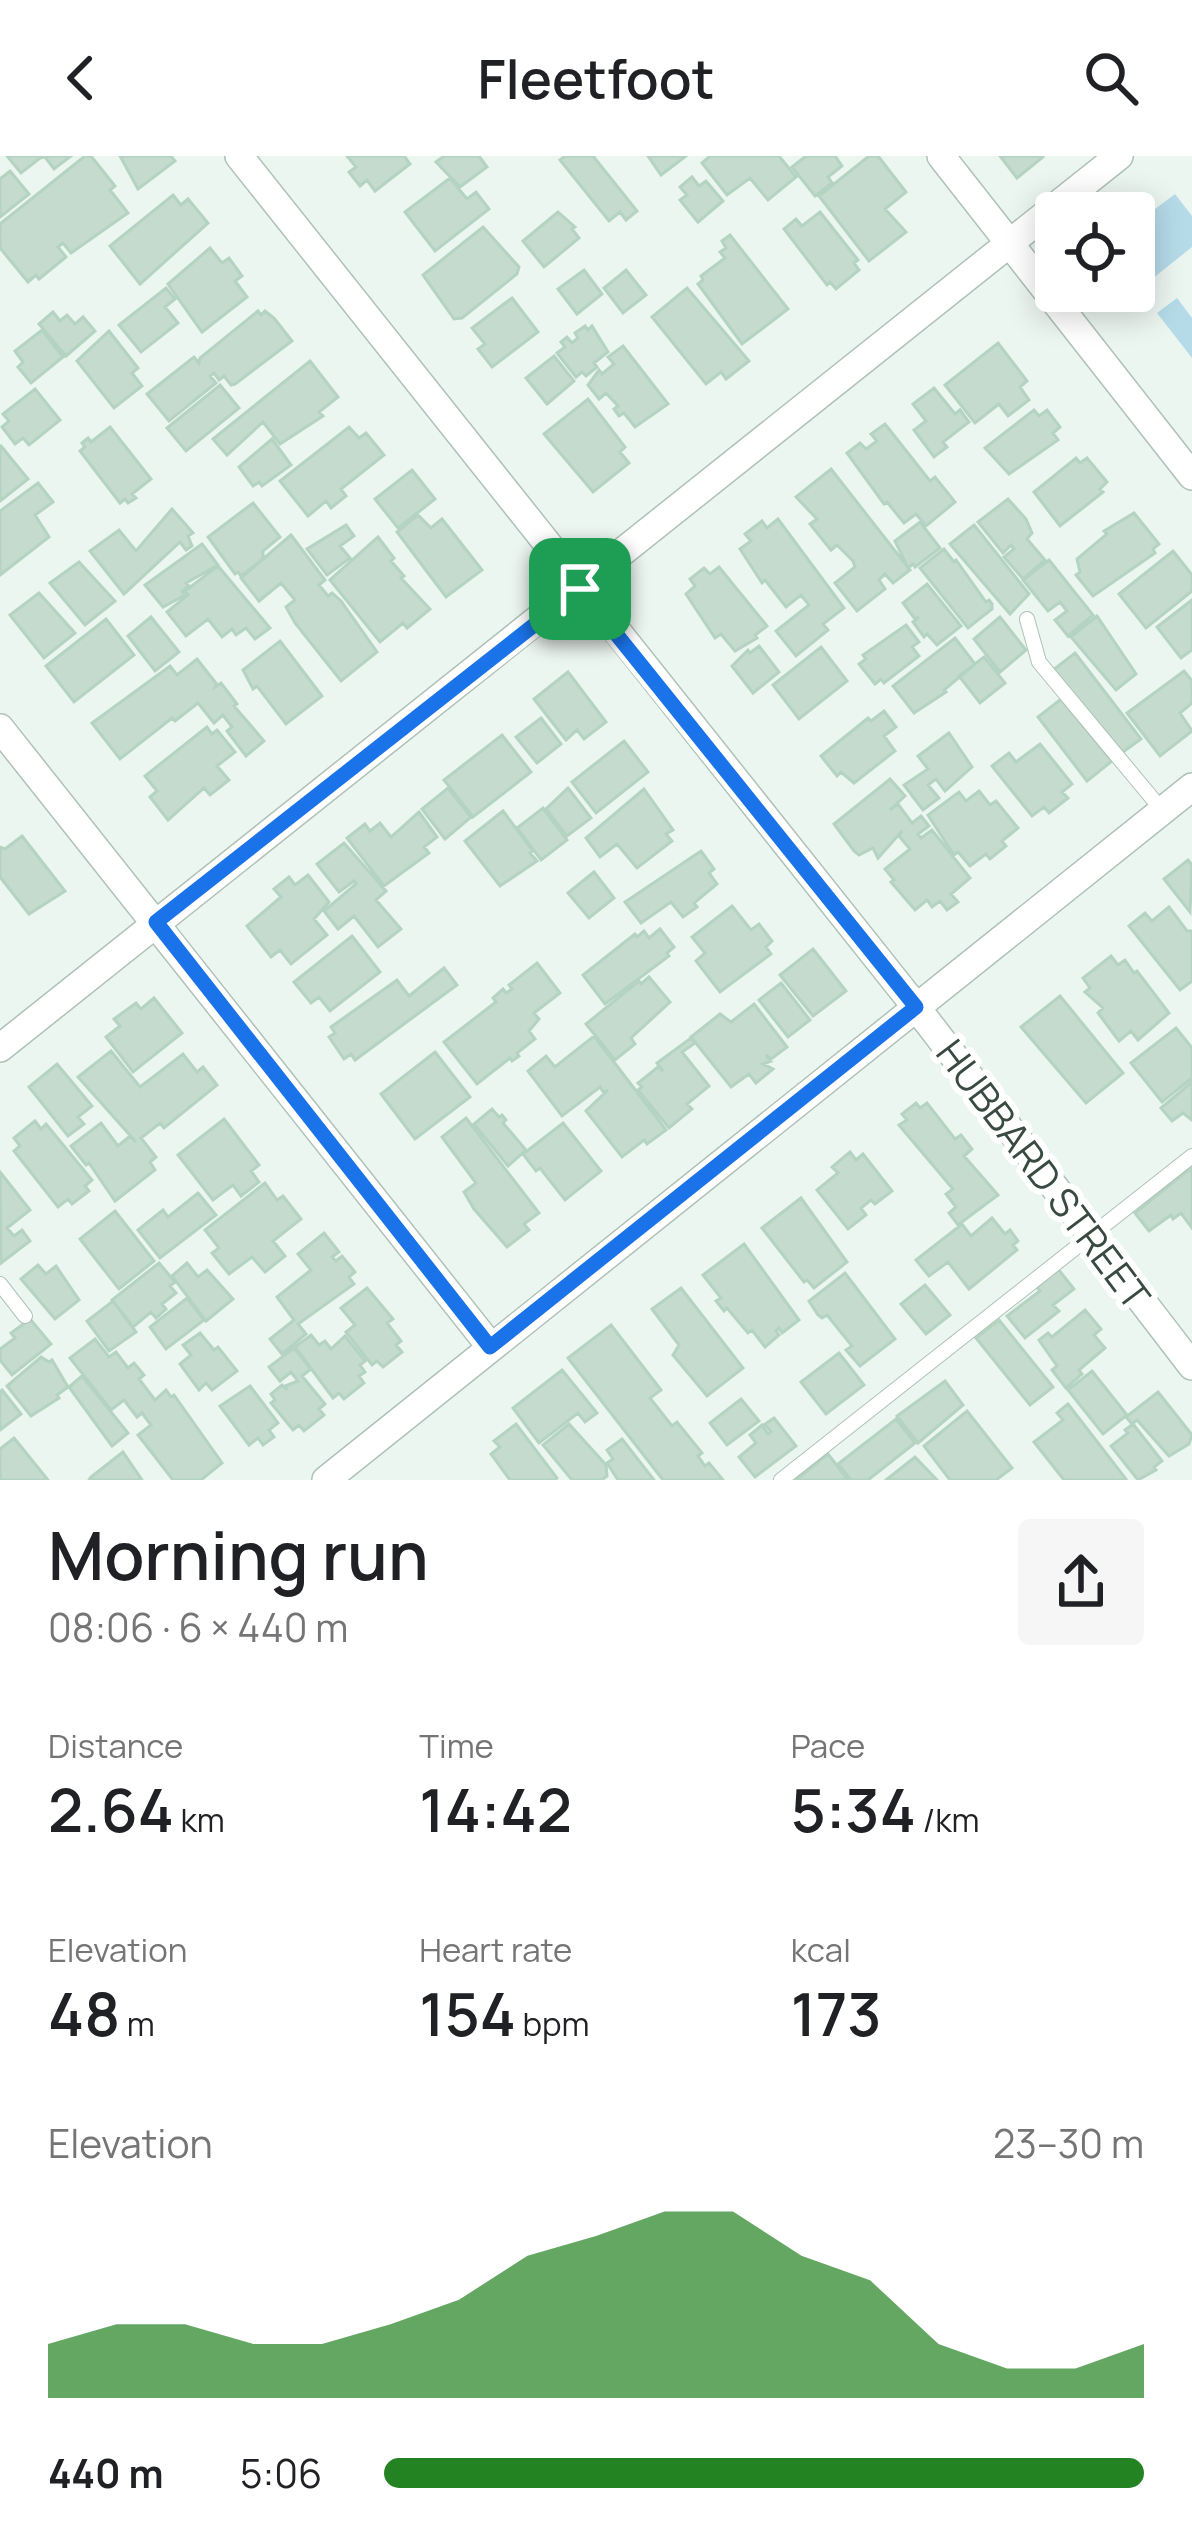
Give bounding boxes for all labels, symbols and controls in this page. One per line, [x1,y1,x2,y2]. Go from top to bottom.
text: Fleetfoot [478,41,714,115]
icon: back [48,45,114,111]
icon: search [1078,45,1144,111]
map controls [1035,192,1155,312]
button: locate [1035,192,1155,312]
pin [529,538,631,640]
icon: arrive [547,556,613,622]
street label: HUBBARD STREET [925,1028,1163,1320]
text: Morning run [48,1510,429,1600]
button: share [1018,1519,1144,1645]
text: 08:06 · 6 × 440 m [48,1600,348,1654]
text: Distance [48,1723,183,1768]
text: Time [419,1723,494,1768]
text: Pace [791,1723,865,1768]
text: 2.64 [48,1768,174,1850]
text: 14:42 [419,1768,572,1850]
text: 5:34 [791,1768,916,1850]
text: km [174,1797,225,1842]
text: /km [916,1797,980,1842]
text: Elevation [48,1927,187,1972]
text: Heart rate [419,1927,572,1972]
text: kcal [791,1927,851,1972]
text: 48 [48,1972,120,2054]
text: 154 [419,1972,516,2054]
text: 173 [791,1972,882,2054]
text: m [120,2001,155,2046]
text: bpm [516,2001,589,2046]
text: Elevation [48,2116,213,2170]
text: 23–30 m [993,2116,1144,2170]
text: 440 m [48,2446,164,2500]
text: 5:06 [240,2446,322,2500]

